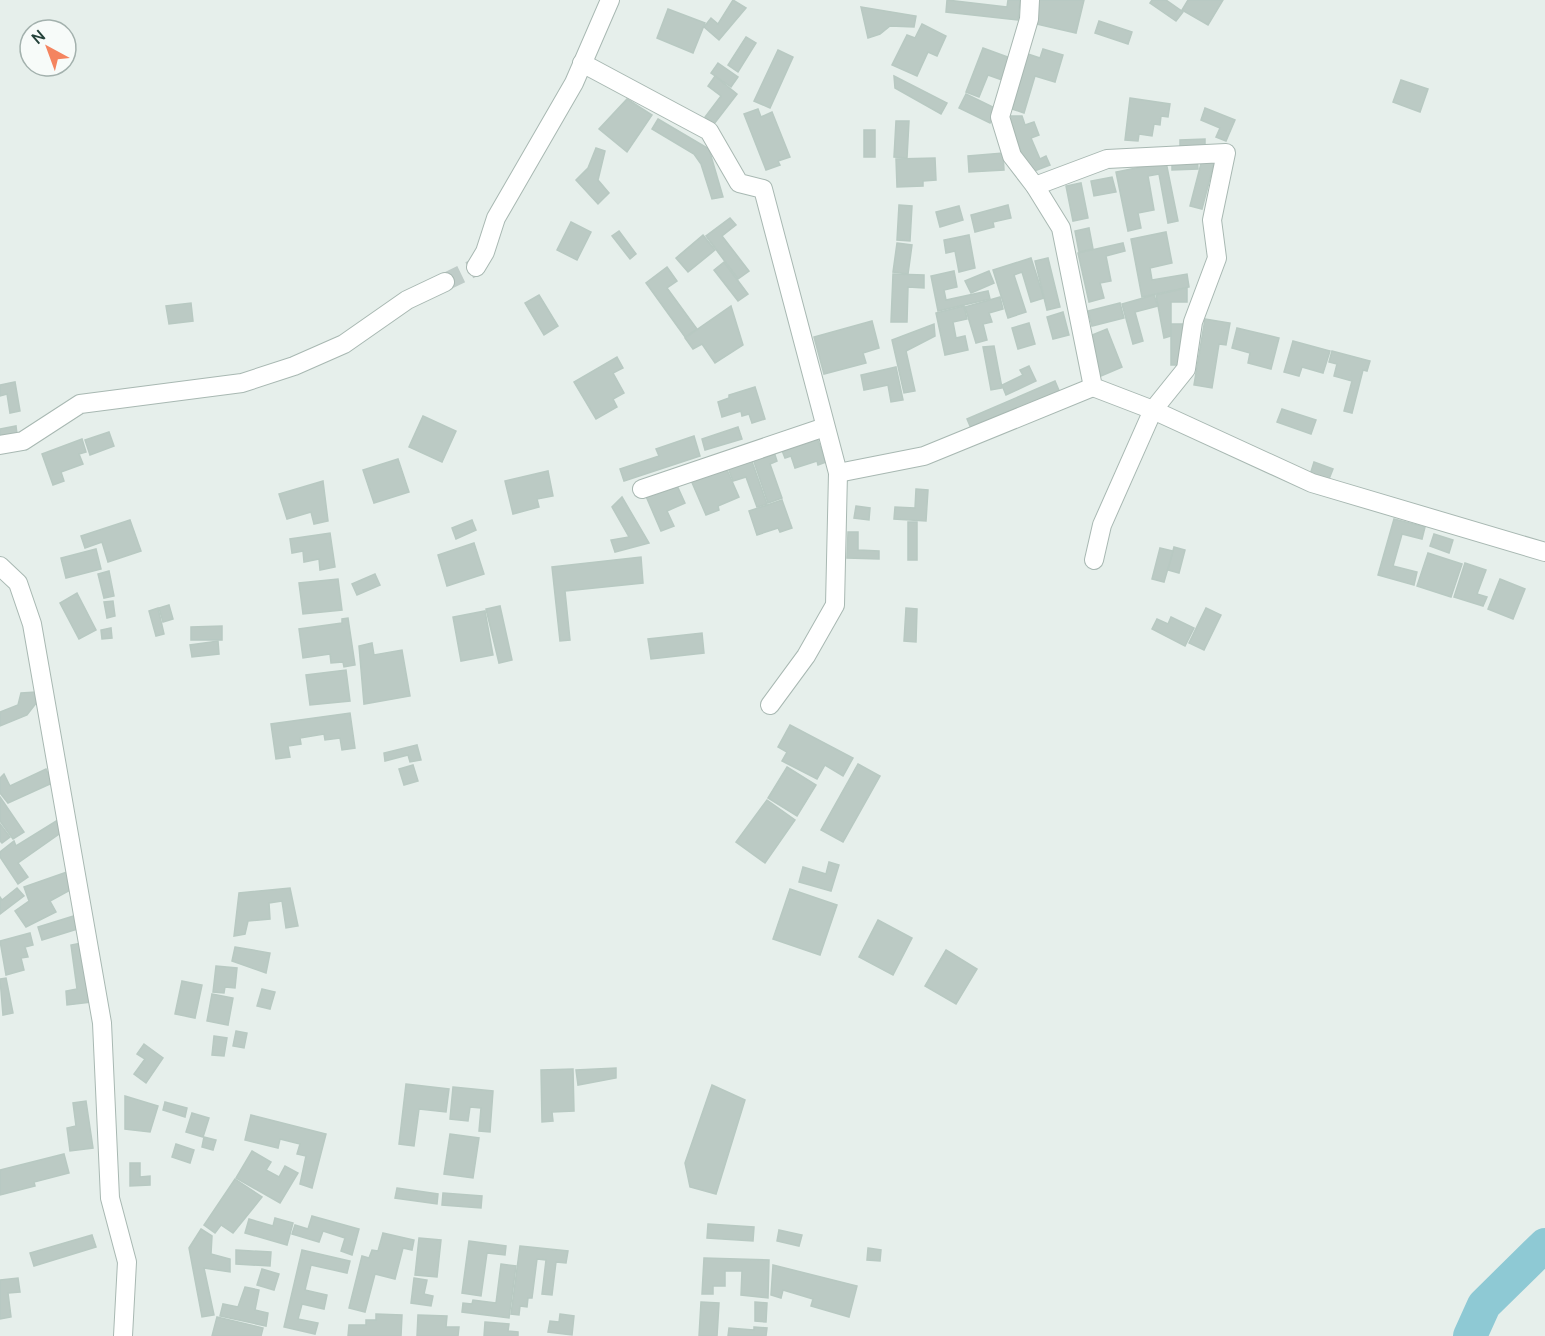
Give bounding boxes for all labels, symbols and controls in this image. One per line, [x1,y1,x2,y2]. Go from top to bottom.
north arrow [18,18,78,78]
text: N [27,25,50,49]

